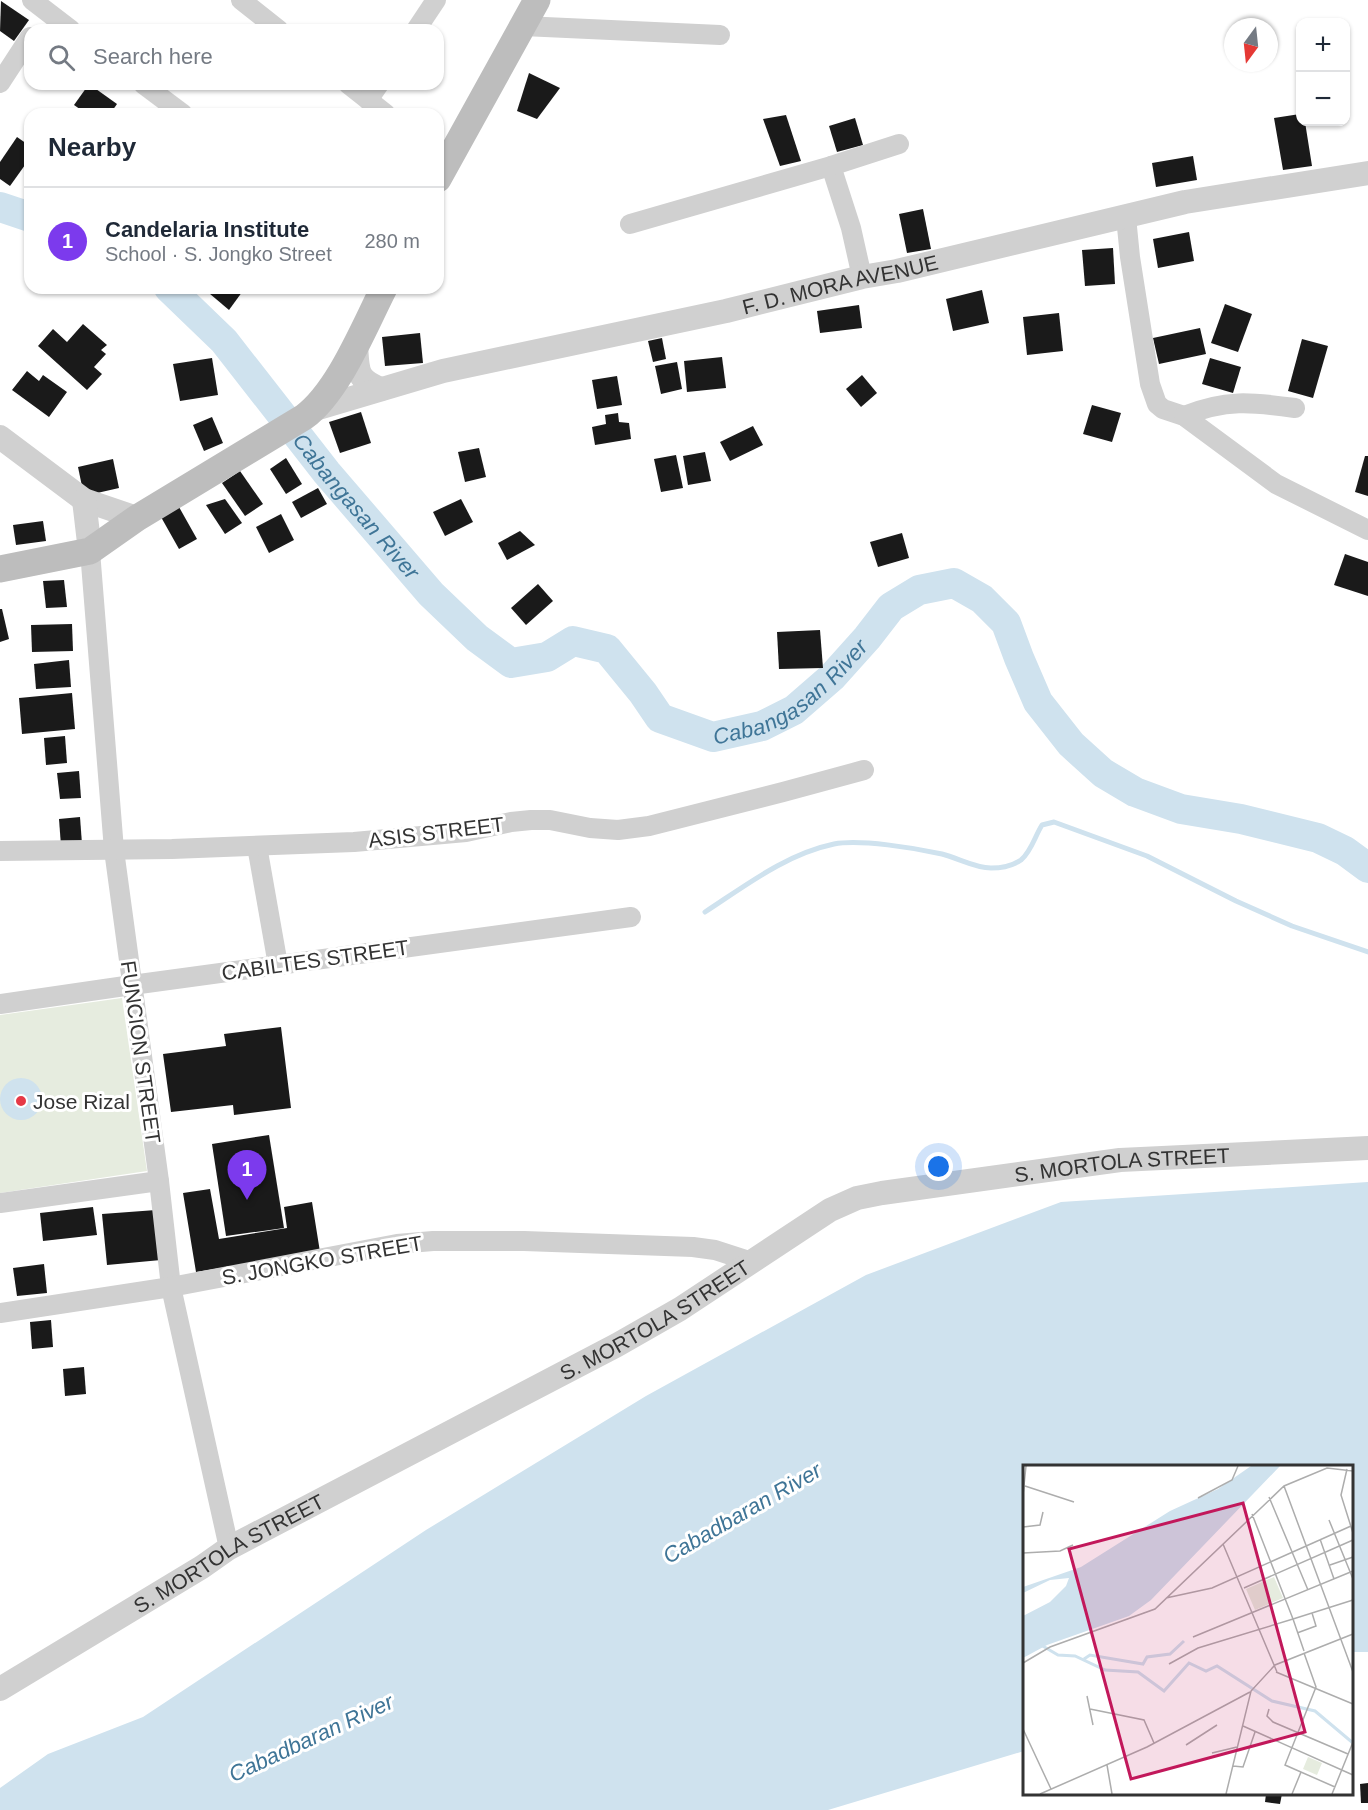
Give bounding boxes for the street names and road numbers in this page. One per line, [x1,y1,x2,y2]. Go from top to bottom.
street label: F. D. MORA AVENUE [740,250,940,318]
street label: ASIS STREET [367,812,505,852]
street label: CABILTES STREET [220,935,410,985]
street label: FUNCION STREET [117,959,165,1145]
street label: S. MORTOLA STREET [1013,1143,1230,1186]
street label: S. JONGKO STREET [220,1231,424,1289]
street label: S. MORTOLA STREET [556,1255,754,1384]
street label: S. MORTOLA STREET [129,1489,328,1617]

